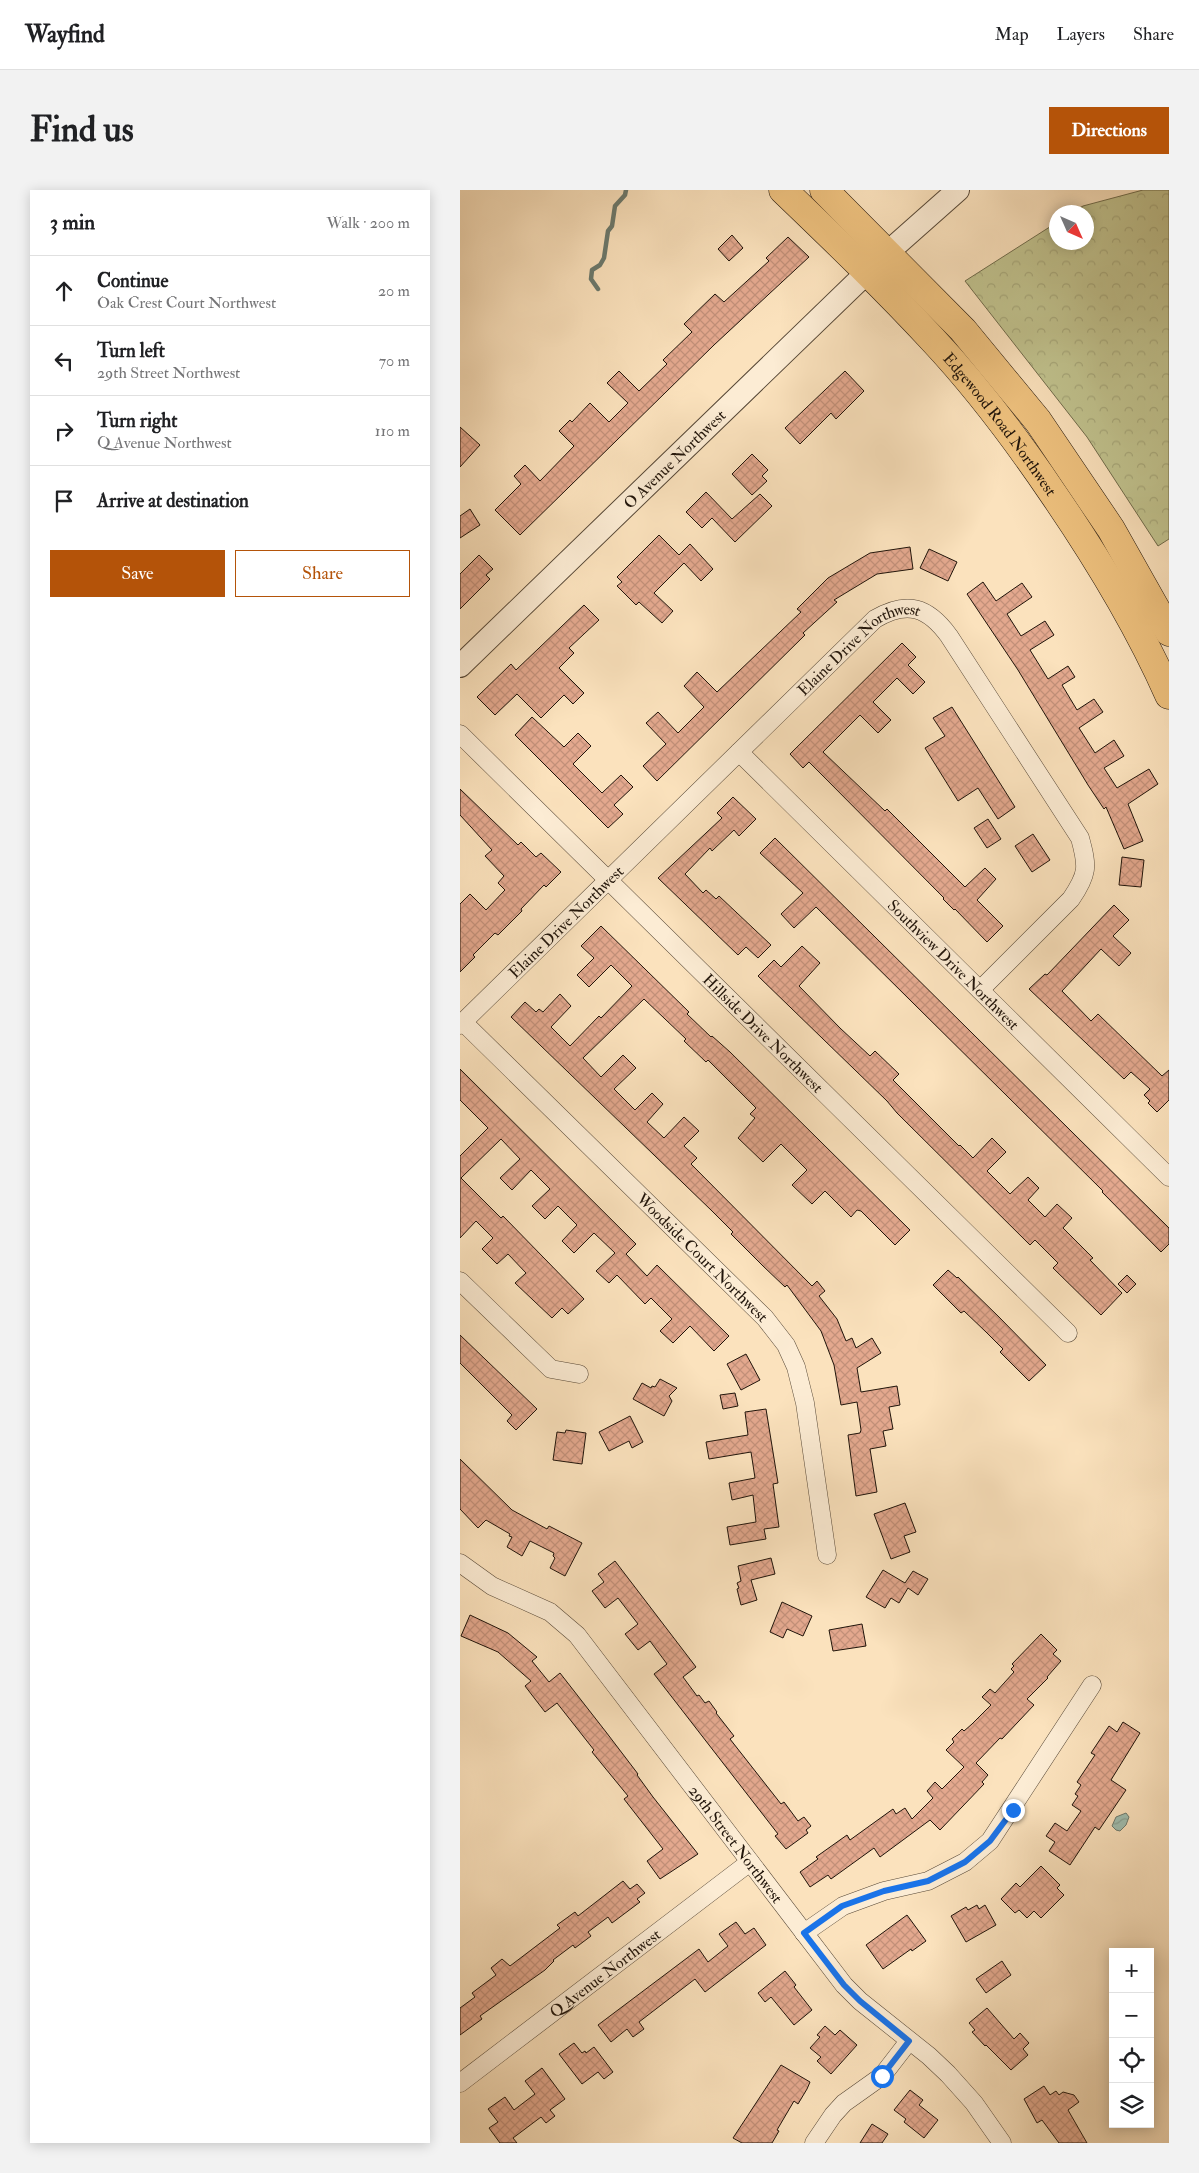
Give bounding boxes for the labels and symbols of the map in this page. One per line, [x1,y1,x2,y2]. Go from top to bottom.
north arrow [1049,205,1094,250]
street label: Edgewood Road Northwest [938,349,1061,500]
street label: O Avenue Northwest [620,406,730,513]
street label: Elaine Drive Northwest [794,599,923,700]
street label: Elaine Drive Northwest [505,862,628,983]
street label: Southview Drive Northwest [883,896,1023,1034]
street label: Hillside Drive Northwest [698,970,827,1097]
street label: Woodside Court Northwest [632,1188,772,1327]
street label: 29th Street Northwest [684,1781,787,1907]
route end [1002,1799,1025,1822]
street label: Q Avenue Northwest [546,1925,665,2022]
route start [871,2065,894,2088]

